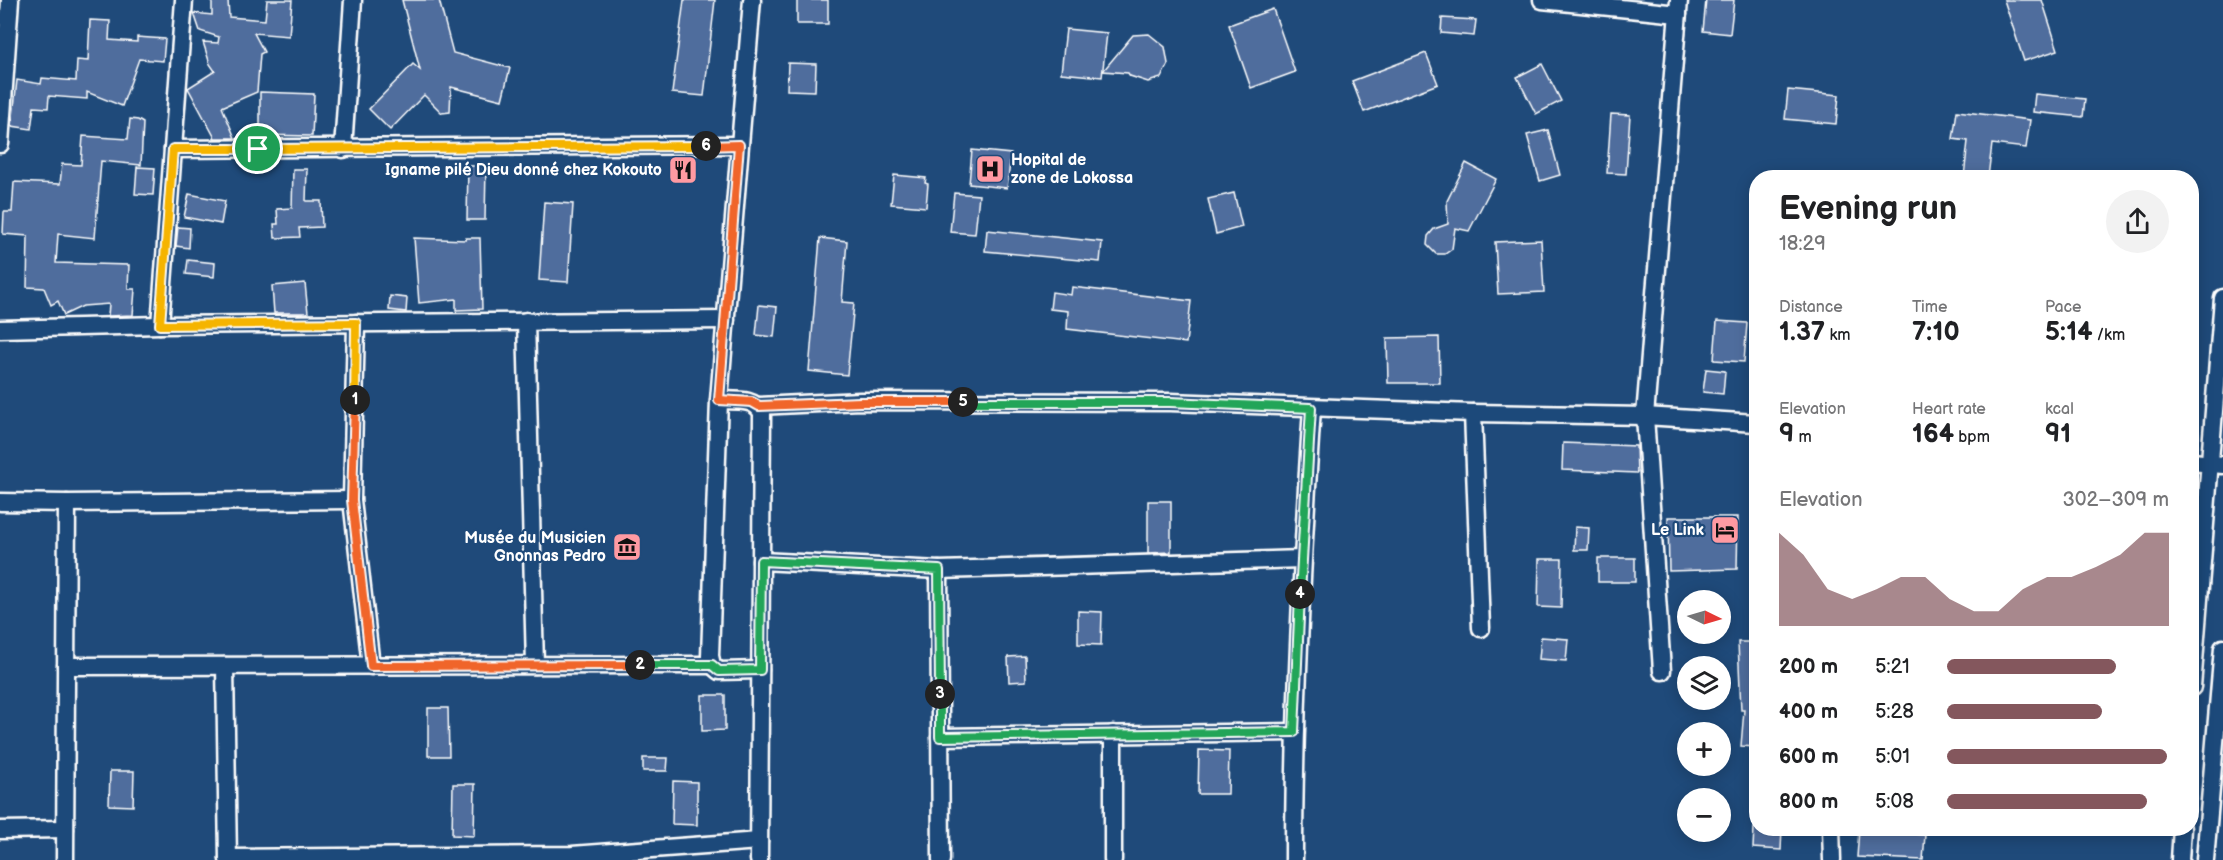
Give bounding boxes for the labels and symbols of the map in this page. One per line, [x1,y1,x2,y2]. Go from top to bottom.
pin [232,123,283,174]
pin: 6 [691,131,721,161]
place label: Hopital de zone de Lokossa [1011,151,1133,188]
hospital icon: Hopital de zone de Lokossa [974,153,1006,185]
restaurant icon: Igname pilé Dieu donné chez Kokouto [667,154,699,186]
place label: Igname pilé Dieu donné chez Kokouto [385,161,662,180]
pin: 1 [340,385,370,415]
pin: 5 [948,387,978,417]
hotel icon: Le Link [1709,514,1741,546]
place label: Le Link [1651,521,1705,540]
place label: Musée du Musicien Gnonnas Pedro [464,529,606,566]
museum icon: Musée du Musicien Gnonnas Pedro [611,531,643,563]
pin: 4 [1285,579,1315,609]
north arrow [1677,590,1731,644]
pin: 2 [625,650,655,680]
pin: 3 [925,679,955,709]

